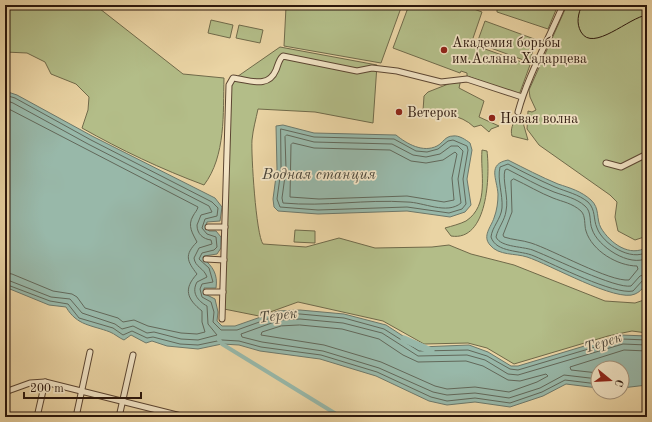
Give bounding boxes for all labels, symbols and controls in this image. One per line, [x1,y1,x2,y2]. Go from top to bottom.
place label: Академия борьбы им.Аслана Хадарцева [452,36,587,66]
marker: Академия борьбы им.Аслана Хадарцева [439,45,449,55]
place label: Ветерок [407,106,457,120]
marker: Ветерок [394,107,404,117]
place label: Новая волна [500,112,578,126]
marker: Новая волна [487,113,497,123]
water label: Водная станция [261,168,376,183]
water label: Терек [258,306,299,327]
water label: Терек [583,330,624,357]
north arrow [590,360,630,400]
scale bar [24,374,141,400]
text: С [612,377,624,388]
text: 200 m [30,383,64,395]

